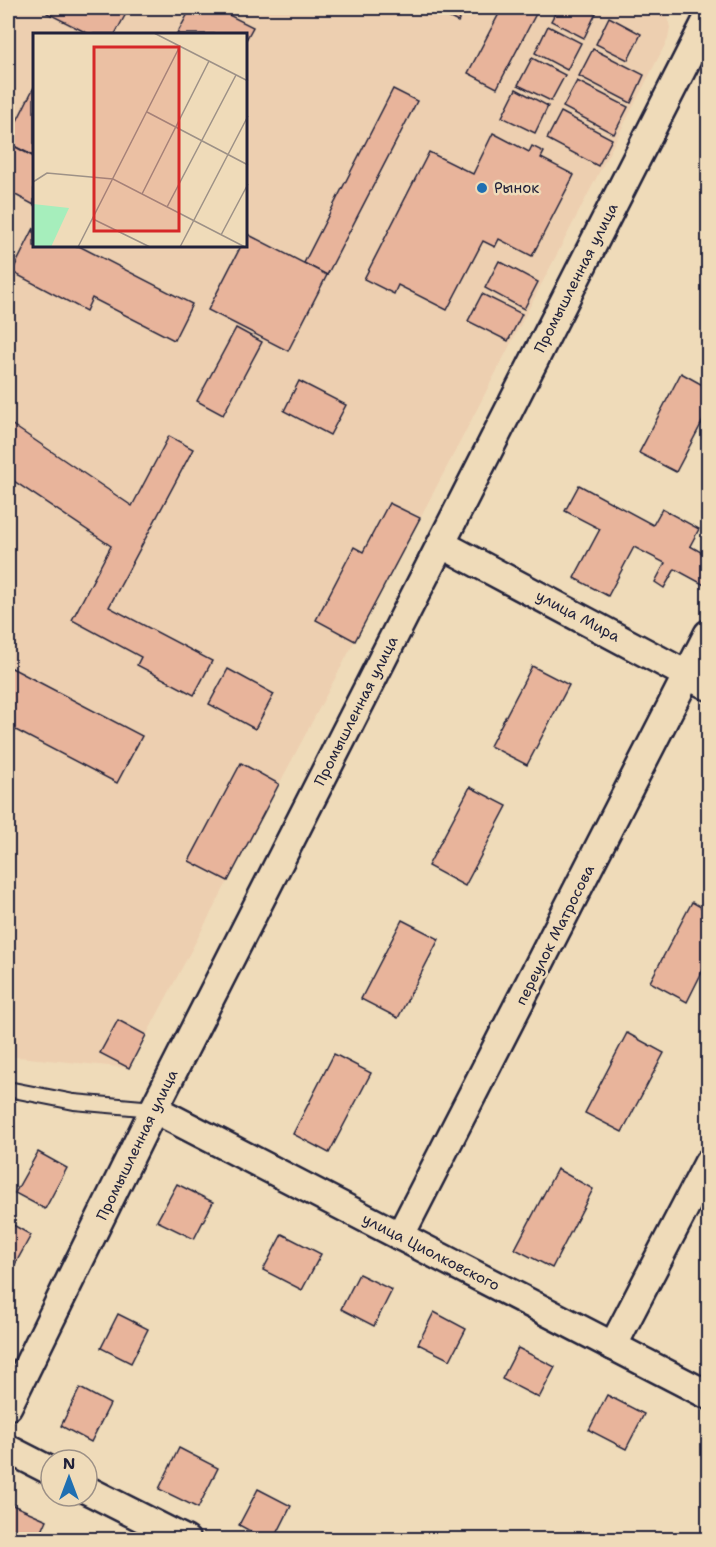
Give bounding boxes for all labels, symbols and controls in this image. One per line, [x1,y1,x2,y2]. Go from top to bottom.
inset map [33,33,248,248]
place label: Рынок [494,178,539,198]
marker: Рынок [475,181,489,195]
street label: Промышленная улица [530,199,623,356]
street label: улица Мира [532,585,624,647]
street label: Промышленная улица [310,632,403,789]
street label: переулок Матросова [511,861,599,1009]
street label: Промышленная улица [92,1066,183,1224]
street label: улица Циолковского [359,1209,503,1295]
north arrow [39,1448,99,1508]
text: N [63,1453,75,1474]

